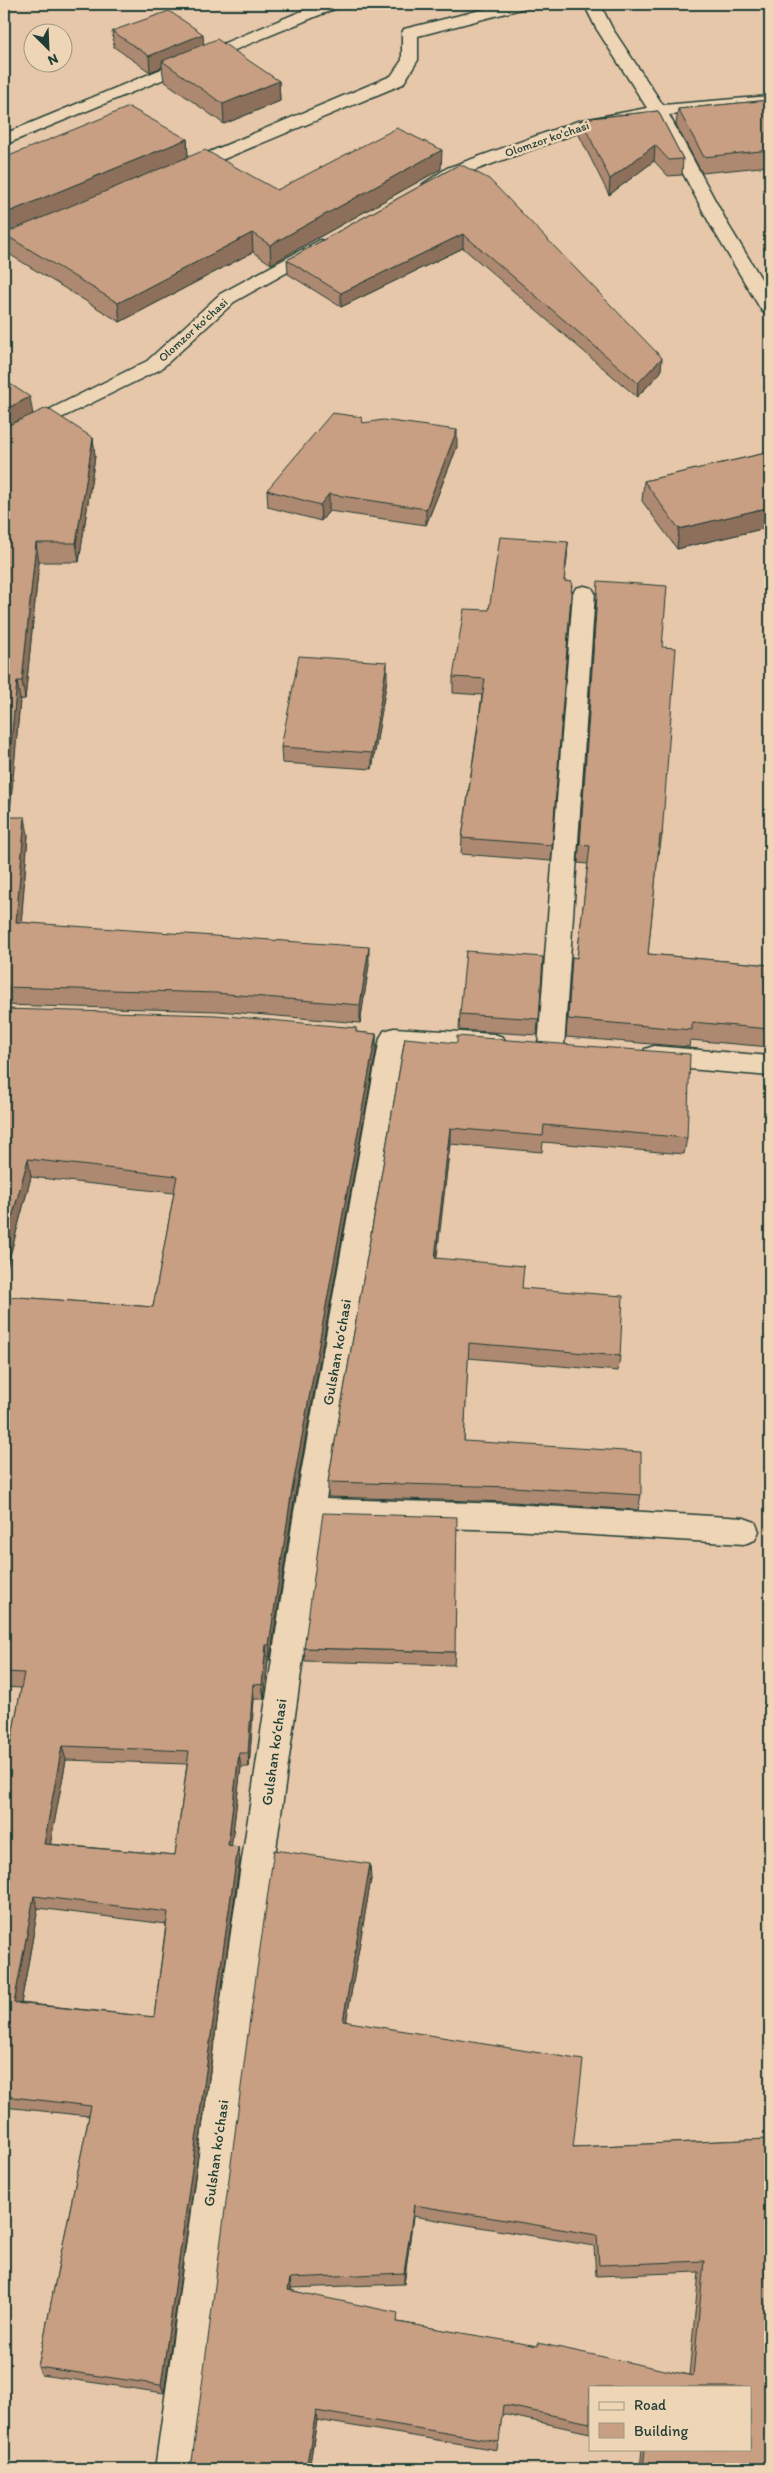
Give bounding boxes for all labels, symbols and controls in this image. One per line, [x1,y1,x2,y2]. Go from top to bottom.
north arrow [22,22,72,72]
text: N [45,50,61,69]
street label: Olomzor ko'chasi [503,118,591,160]
street label: Olomzor ko'chasi [156,295,230,365]
street label: Gulshan koʻchasi [319,1297,355,1407]
street label: Gulshan koʻchasi [258,1697,290,1807]
street label: Gulshan koʻchasi [200,2098,232,2208]
legend [589,2386,752,2450]
text: Road [634,2396,667,2414]
text: Building [634,2422,688,2440]

